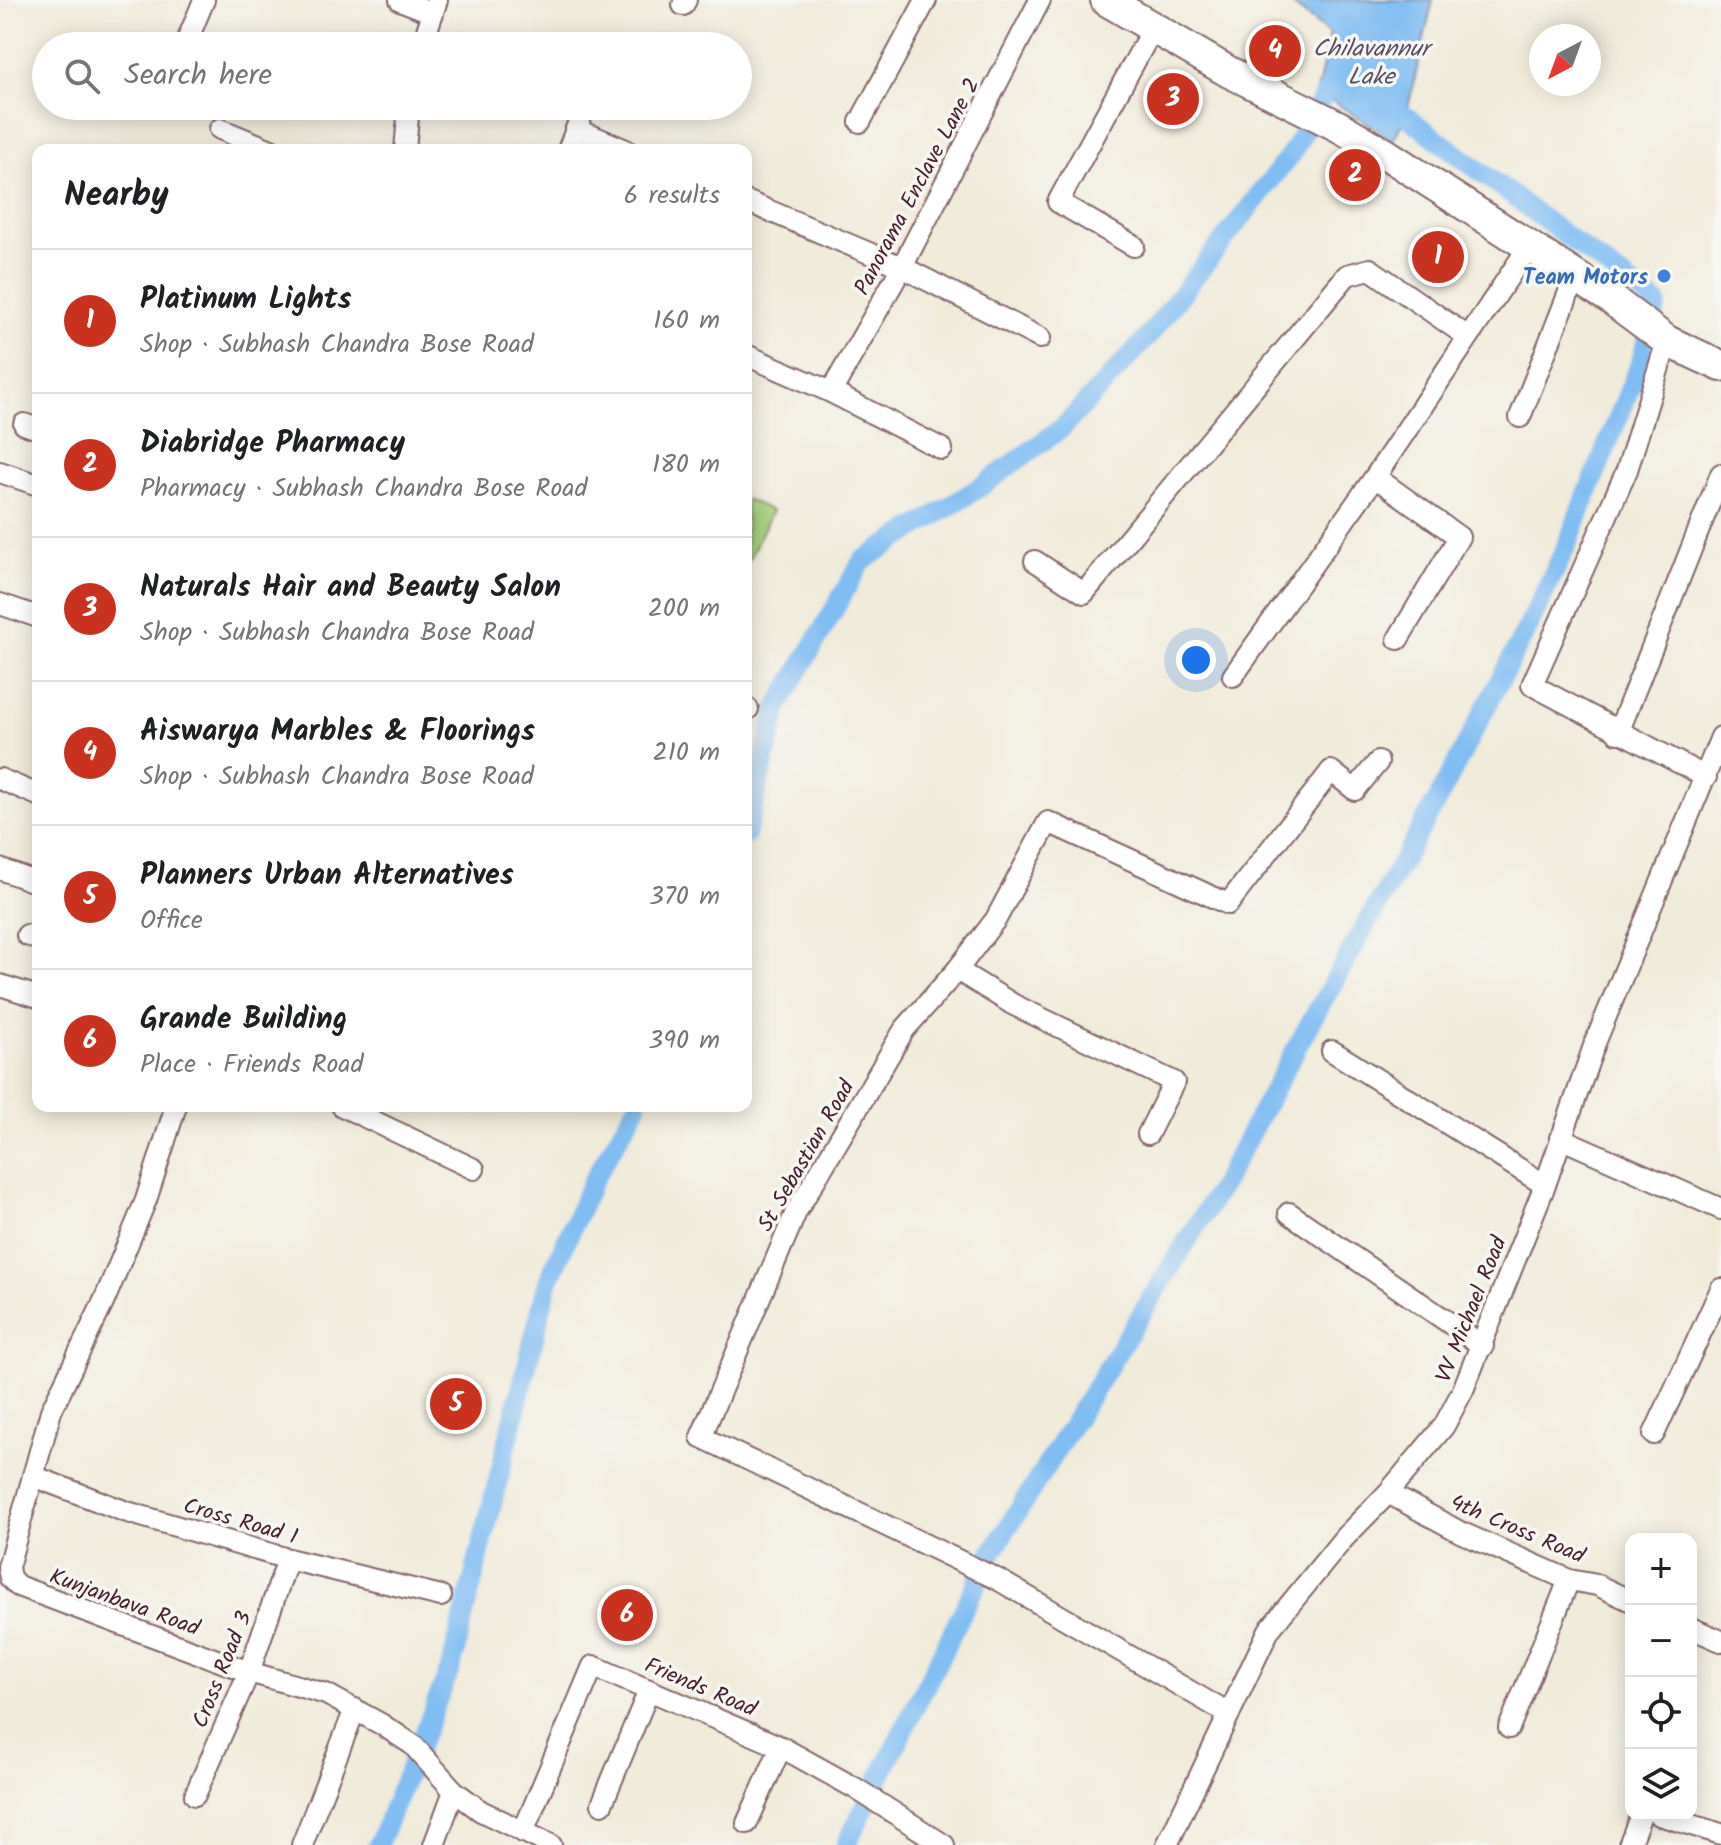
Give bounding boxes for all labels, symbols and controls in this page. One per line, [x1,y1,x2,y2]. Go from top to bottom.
pin: 4 [1249,21,1301,81]
north arrow [1529,24,1601,96]
water label: Chilavannur Lake [1313,30,1434,97]
search box [32,32,752,120]
text: Search here [124,52,272,100]
icon: search [60,54,104,98]
pin: 3 [1147,69,1199,129]
street label: Panorama Enclave Lane 2 [846,72,990,302]
pin: 2 [1329,145,1381,205]
text: Nearby [64,169,169,223]
text: 6 results [624,175,720,217]
pin: 1 [1412,227,1464,287]
place label: Team Motors [1523,261,1649,296]
marker: Team Motors [1655,267,1673,285]
text: Platinum Lights [140,276,351,324]
text: 1 [86,300,94,342]
text: 160 m [653,300,720,342]
text: Shop · Subhash Chandra Bose Road [140,324,534,366]
text: Diabridge Pharmacy [140,420,405,468]
text: 2 [82,444,98,486]
text: 180 m [652,444,720,486]
text: Pharmacy · Subhash Chandra Bose Road [140,468,588,510]
text: Naturals Hair and Beauty Salon [140,564,561,612]
text: 3 [83,588,97,630]
text: 200 m [648,588,720,630]
text: Shop · Subhash Chandra Bose Road [140,612,534,654]
your location [1176,640,1216,680]
text: Aiswarya Marbles & Floorings [140,708,535,756]
text: 4 [83,732,97,774]
text: 210 m [653,732,720,774]
text: Shop · Subhash Chandra Bose Road [140,756,534,798]
text: Planners Urban Alternatives [140,852,514,900]
text: 5 [83,876,97,918]
text: 370 m [649,876,720,918]
text: Office [140,900,203,942]
text: Grande Building [140,996,347,1044]
text: 6 [83,1020,97,1062]
text: 390 m [648,1020,720,1062]
text: Place · Friends Road [140,1044,364,1086]
street label: St Sebastian Road [749,1073,865,1239]
street label: VV Michael Road [1427,1231,1518,1388]
pin: 5 [430,1374,482,1434]
street label: 4th Cross Road [1444,1486,1591,1575]
street label: Cross Road 1 [179,1489,302,1555]
map controls [1625,1533,1697,1821]
button: + [1625,1533,1697,1605]
street label: Kunjanbava Road [44,1560,205,1647]
pin: 6 [601,1585,653,1645]
button: − [1625,1605,1697,1677]
street label: Cross Road 3 [184,1606,263,1734]
street label: Friends Road [638,1649,763,1728]
button: locate [1625,1677,1697,1749]
button: layers [1625,1749,1697,1821]

